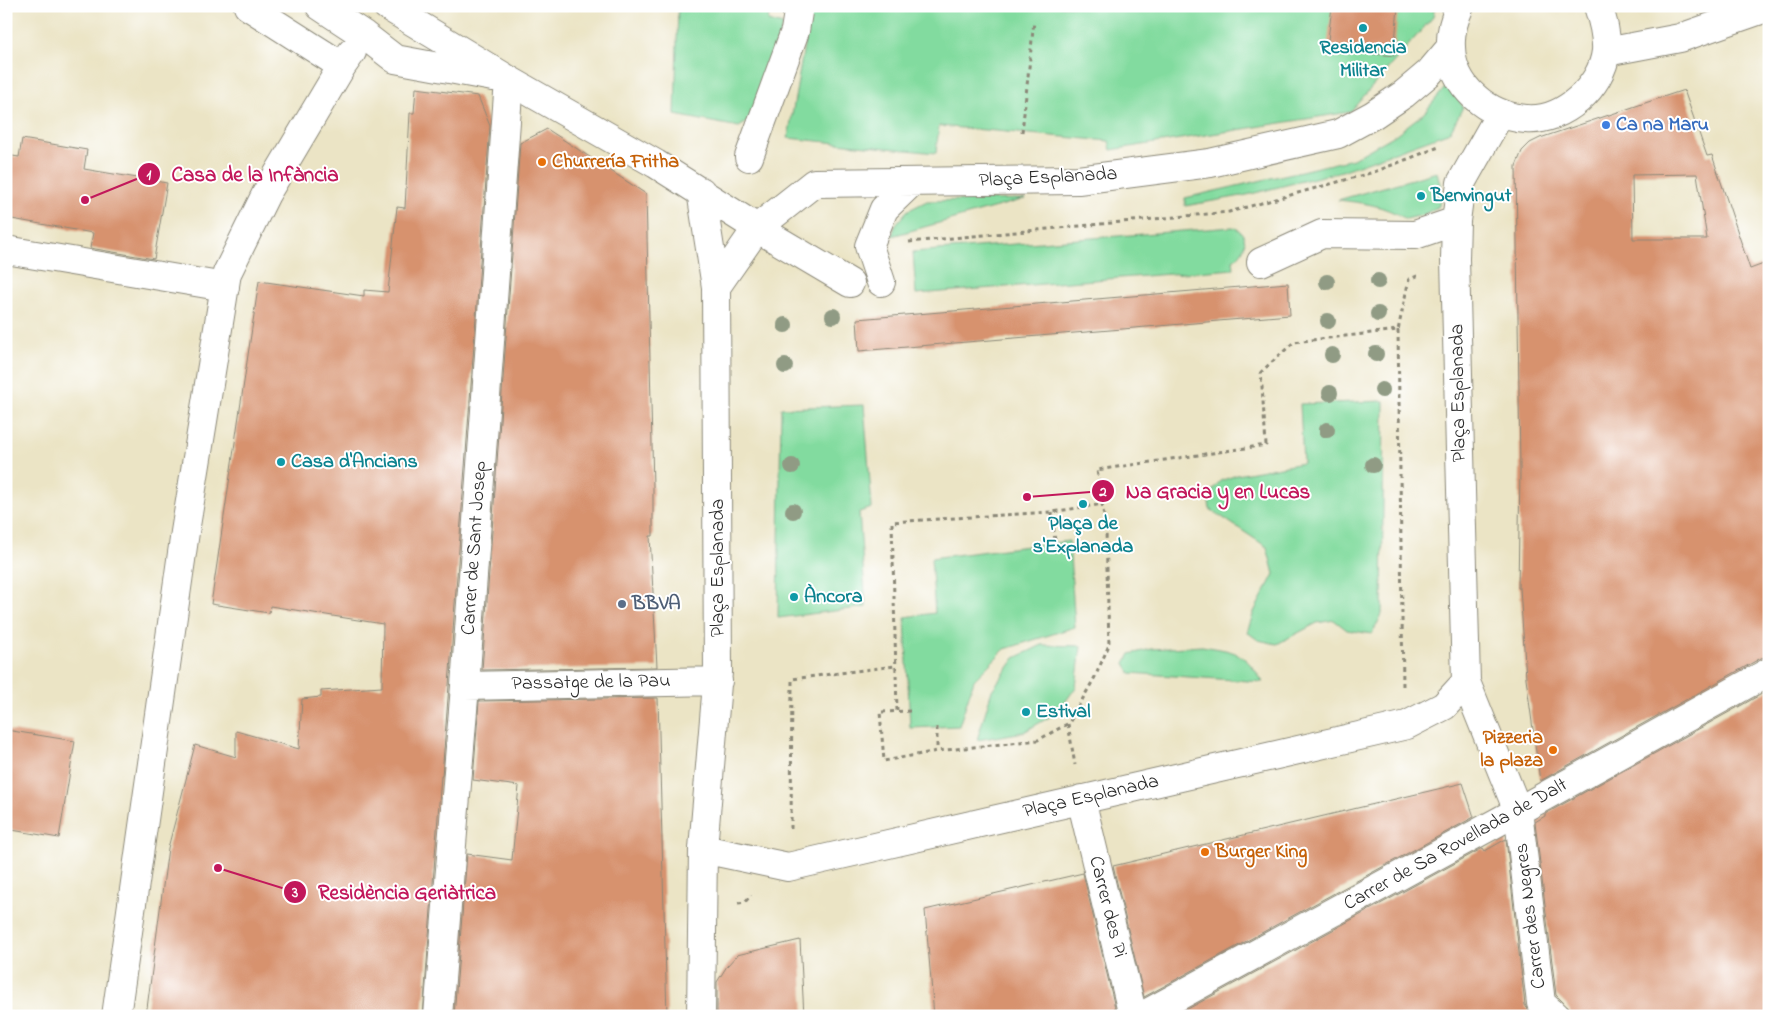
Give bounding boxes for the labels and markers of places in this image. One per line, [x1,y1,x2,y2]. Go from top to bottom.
marker: Residencia Militar [1357,22,1369,34]
place label: Residencia Militar [1319,34,1407,86]
place label: Ca na Maru [1616,111,1709,140]
marker: Ca na Maru [1600,119,1612,131]
place label: Churrería Fritha [552,148,679,177]
callout: Casa de la Infància [136,156,349,192]
marker: Churrería Fritha [536,156,548,168]
place label: Benvingut [1430,182,1512,212]
marker: Benvingut [1415,190,1427,202]
place label: Casa d'Ancians [291,448,418,477]
marker: Casa d'Ancians [275,456,287,468]
callout: Na Gracia y en Lucas [1091,473,1320,509]
marker: Plaça de s'Explanada [1077,498,1089,510]
place label: Plaça de s'Explanada [1033,510,1133,562]
place label: Àncora [804,583,863,612]
place label: BBVA [631,590,681,619]
marker: Àncora [788,591,800,603]
marker: BBVA [616,598,628,610]
place label: Estival [1036,698,1091,727]
marker: Estival [1020,706,1032,718]
place label: Pizzeria la plaza [1480,724,1543,776]
marker: Pizzeria la plaza [1547,744,1559,756]
place label: Burger King [1214,838,1307,868]
marker: Burger King [1199,846,1211,858]
callout: Residència Geriàtrica [283,874,506,910]

